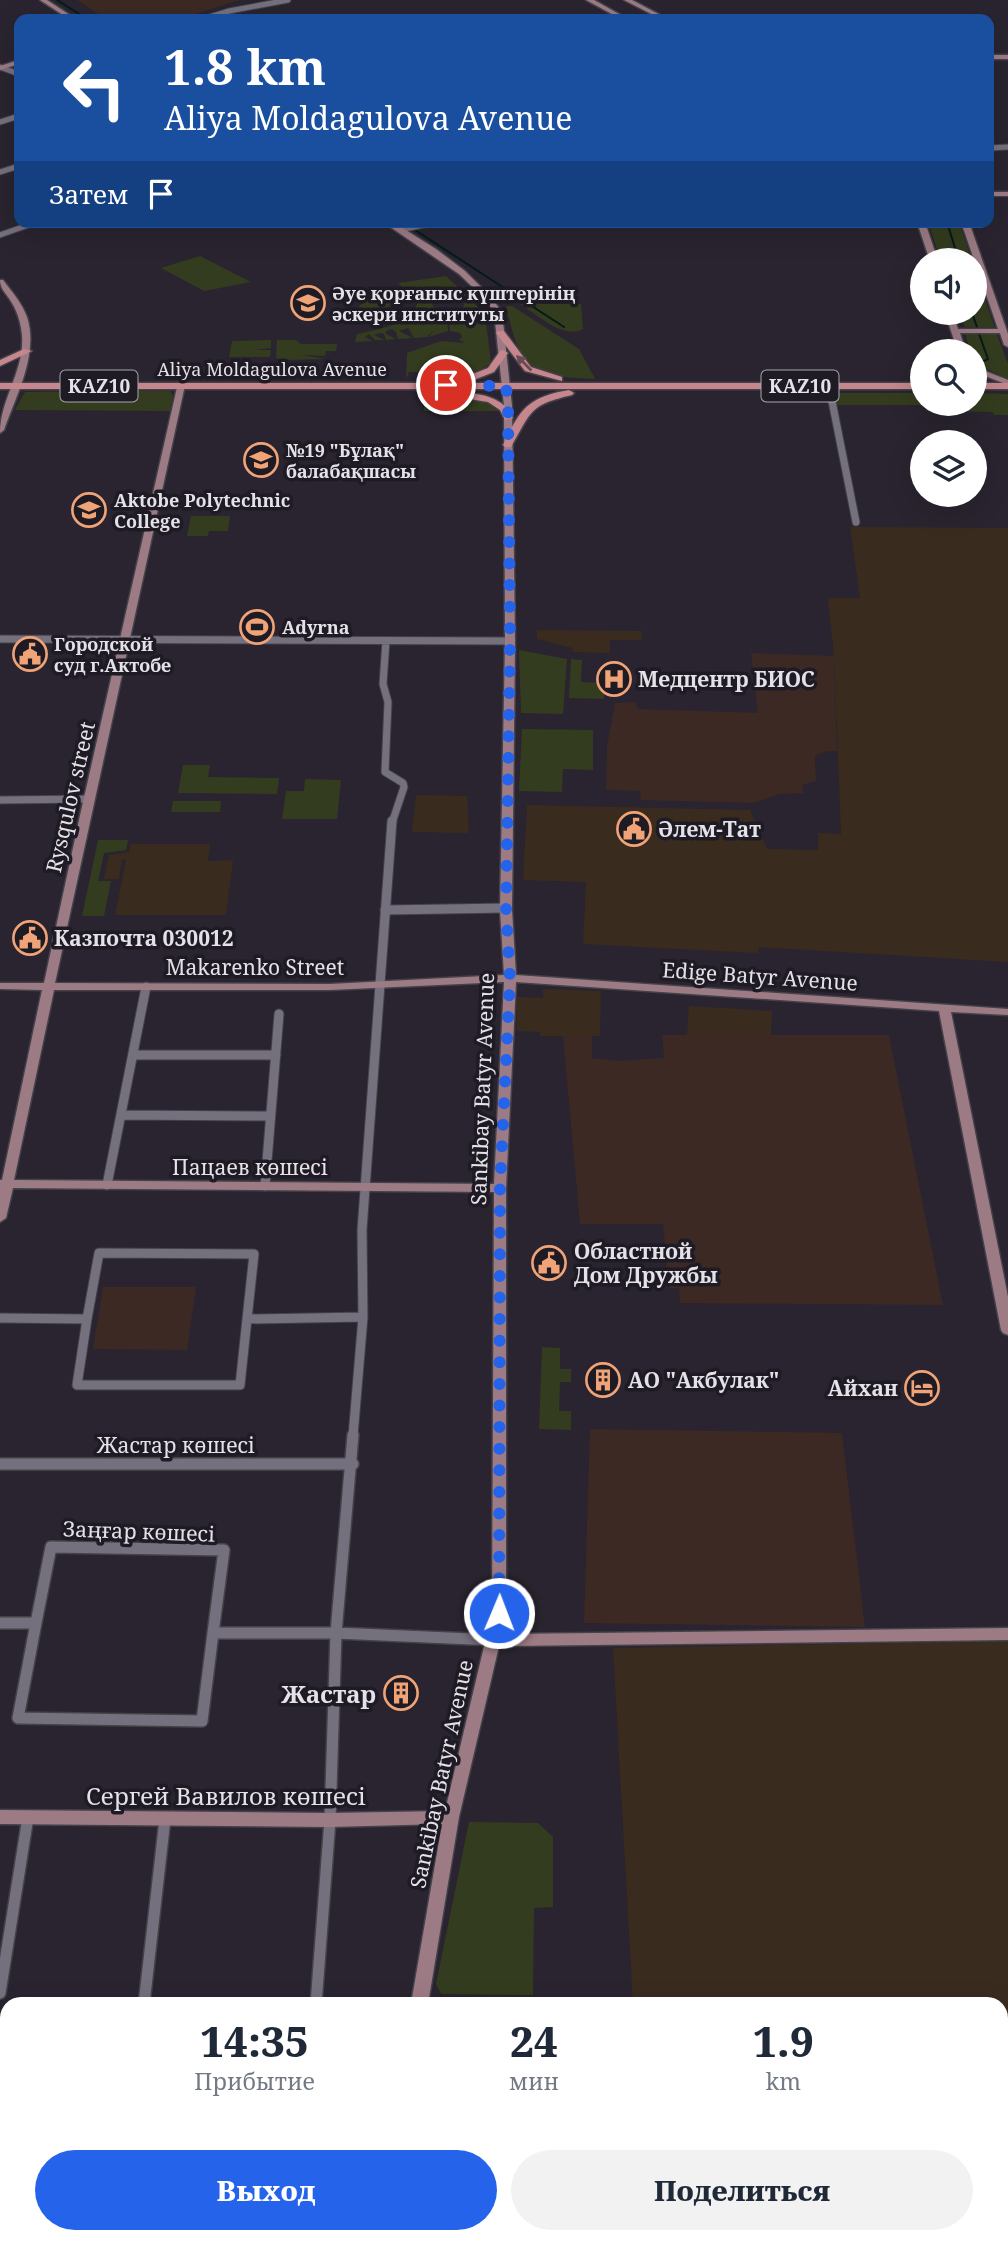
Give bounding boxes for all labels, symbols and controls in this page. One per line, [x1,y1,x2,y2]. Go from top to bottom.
text: 1.8 km [164,33,326,99]
icon: left [49,42,140,133]
text: Aliya Moldagulova Avenue [164,96,572,139]
icon: arrive [142,175,180,213]
text: Затем [49,176,128,212]
map controls [910,248,987,507]
button: sound [910,248,987,325]
place label: Әуе қорғаныс күштерінің әскери институты [332,281,576,326]
school or university icon: Әуе қорғаныс күштерінің әскери институты [289,284,327,322]
button: search [910,339,987,416]
pin [416,355,476,415]
one-way arrow [516,355,532,372]
street label: Aliya Moldagulova Avenue [157,357,387,381]
icon: arrive [427,366,465,404]
road number: KAZ10 [60,370,138,402]
road number: KAZ10 [762,370,838,402]
button: layers [910,430,987,507]
place label: №19 "Бұлақ" балабақшасы [286,438,416,483]
school or university icon: №19 "Бұлақ" балабақшасы [242,441,280,479]
place label: Aktobe Polytechnic College [114,488,290,533]
school or university icon: Aktobe Polytechnic College [70,491,108,529]
sports icon: Adyrna [238,608,276,646]
place label: Adyrna [282,615,350,639]
place label: Городской суд г.Актобе [54,632,171,677]
public building icon: Городской суд г.Актобе [11,635,49,673]
hospital icon: Медцентр БИОС [595,660,633,698]
place label: Медцентр БИОС [638,665,815,693]
street label: Rysqulov street [39,719,101,875]
public building icon: Әлем-Тат [615,810,653,848]
place label: Әлем-Тат [658,815,761,843]
public building icon: Казпочта 030012 [11,919,49,957]
place label: Казпочта 030012 [54,924,234,952]
street label: Makarenko Street [166,953,344,981]
street label: Edige Batyr Avenue [661,955,859,997]
street label: Sankibay Batyr Avenue [464,972,500,1206]
street label: Пацаев көшесі [172,1153,328,1181]
place label: Областной Дом Дружбы [574,1237,718,1289]
public building icon: Областной Дом Дружбы [530,1244,568,1282]
building icon: АО "Акбулак" [584,1361,622,1399]
place label: АО "Акбулак" [628,1366,780,1394]
hotel icon: Айхан [903,1369,941,1407]
place label: Айхан [828,1374,898,1402]
street label: Жастар көшесі [96,1431,255,1459]
street label: Заңғар көшесі [62,1514,216,1548]
position arrow [462,1576,536,1650]
street label: Sankibay Batyr Avenue [403,1657,479,1891]
building icon: Жастар [382,1674,420,1712]
place label: Жастар [281,1677,376,1710]
street label: Сергей Вавилов көшесі [86,1779,366,1812]
text: 14:35 [200,2012,309,2069]
text: 24 [510,2012,558,2069]
text: 1.9 [753,2012,814,2069]
text: Прибытие [194,2065,315,2097]
text: мин [509,2065,559,2097]
text: km [766,2065,801,2097]
button: Выход [35,2150,497,2230]
button: Поделиться [511,2150,973,2230]

